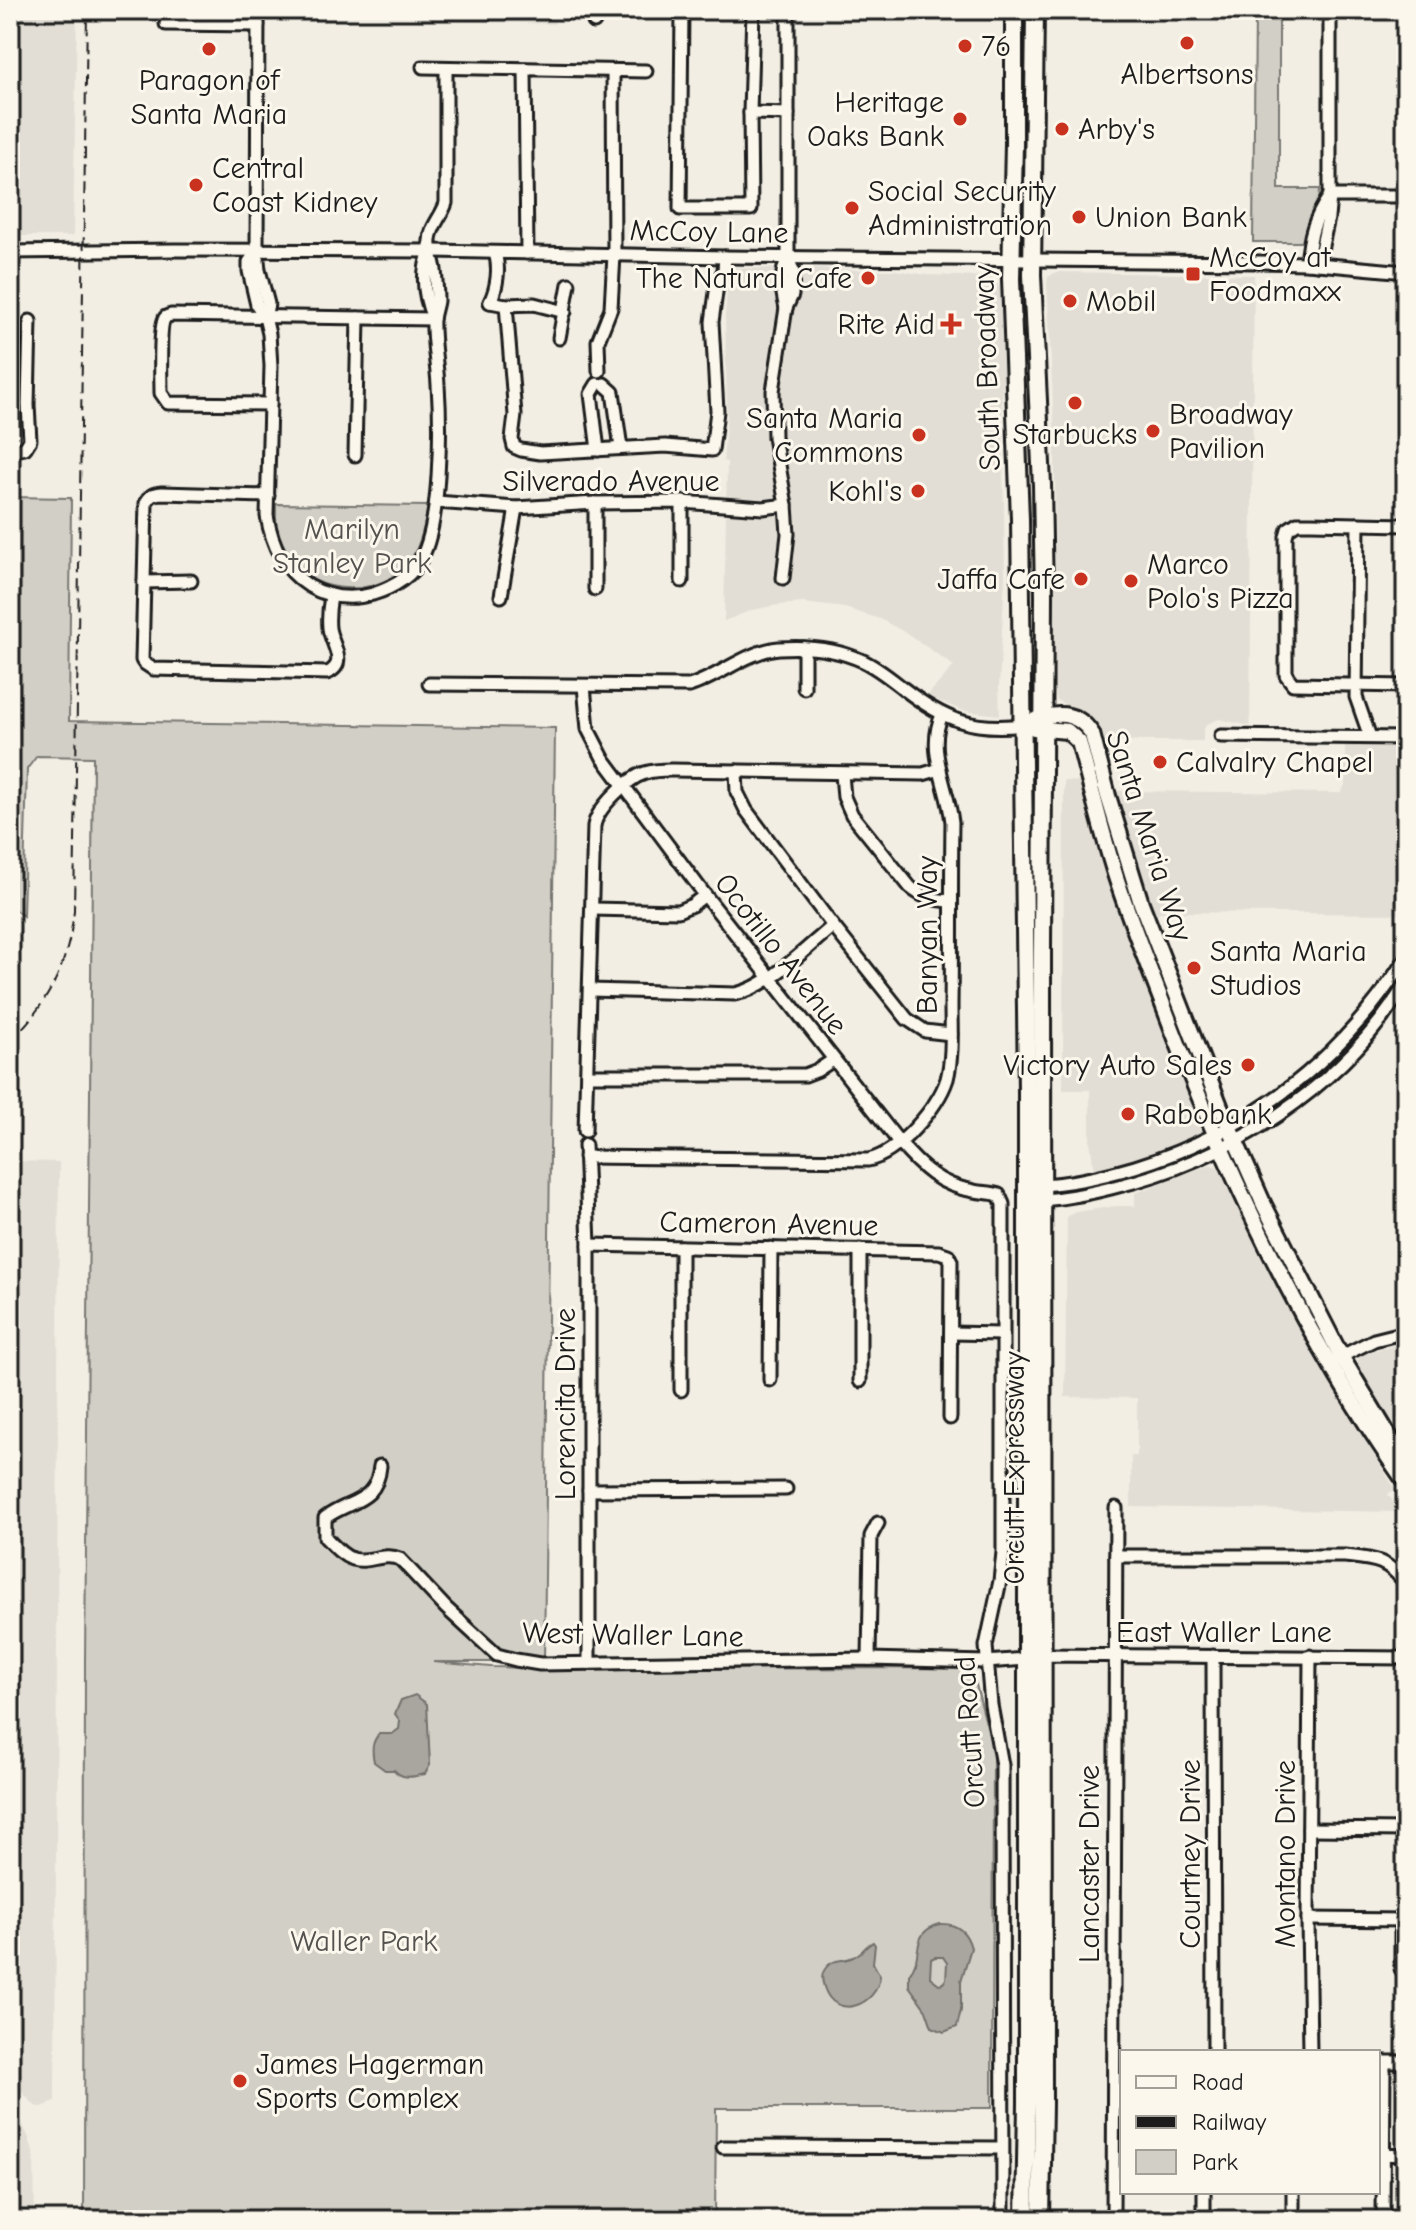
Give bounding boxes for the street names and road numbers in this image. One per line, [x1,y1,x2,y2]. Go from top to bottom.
street label: McCoy Lane [629,213,789,251]
street label: South Broadway [966,264,1008,472]
street label: Silverado Avenue [503,464,719,499]
street label: Santa Maria Way [1098,726,1200,946]
street label: Banyan Way [910,855,945,1014]
street label: Ocotillo Avenue [707,866,855,1042]
street label: Cameron Avenue [659,1205,879,1243]
street label: Lorencita Drive [548,1308,583,1500]
street label: Orcutt Expressway [997,1351,1032,1585]
street label: East Waller Lane [1116,1615,1332,1650]
street label: West Waller Lane [522,1616,744,1654]
street label: Orcutt Road [947,1655,993,1809]
street label: Courtney Drive [1173,1759,1208,1949]
street label: Montano Drive [1268,1760,1303,1948]
street label: Lancaster Drive [1072,1765,1107,1963]

